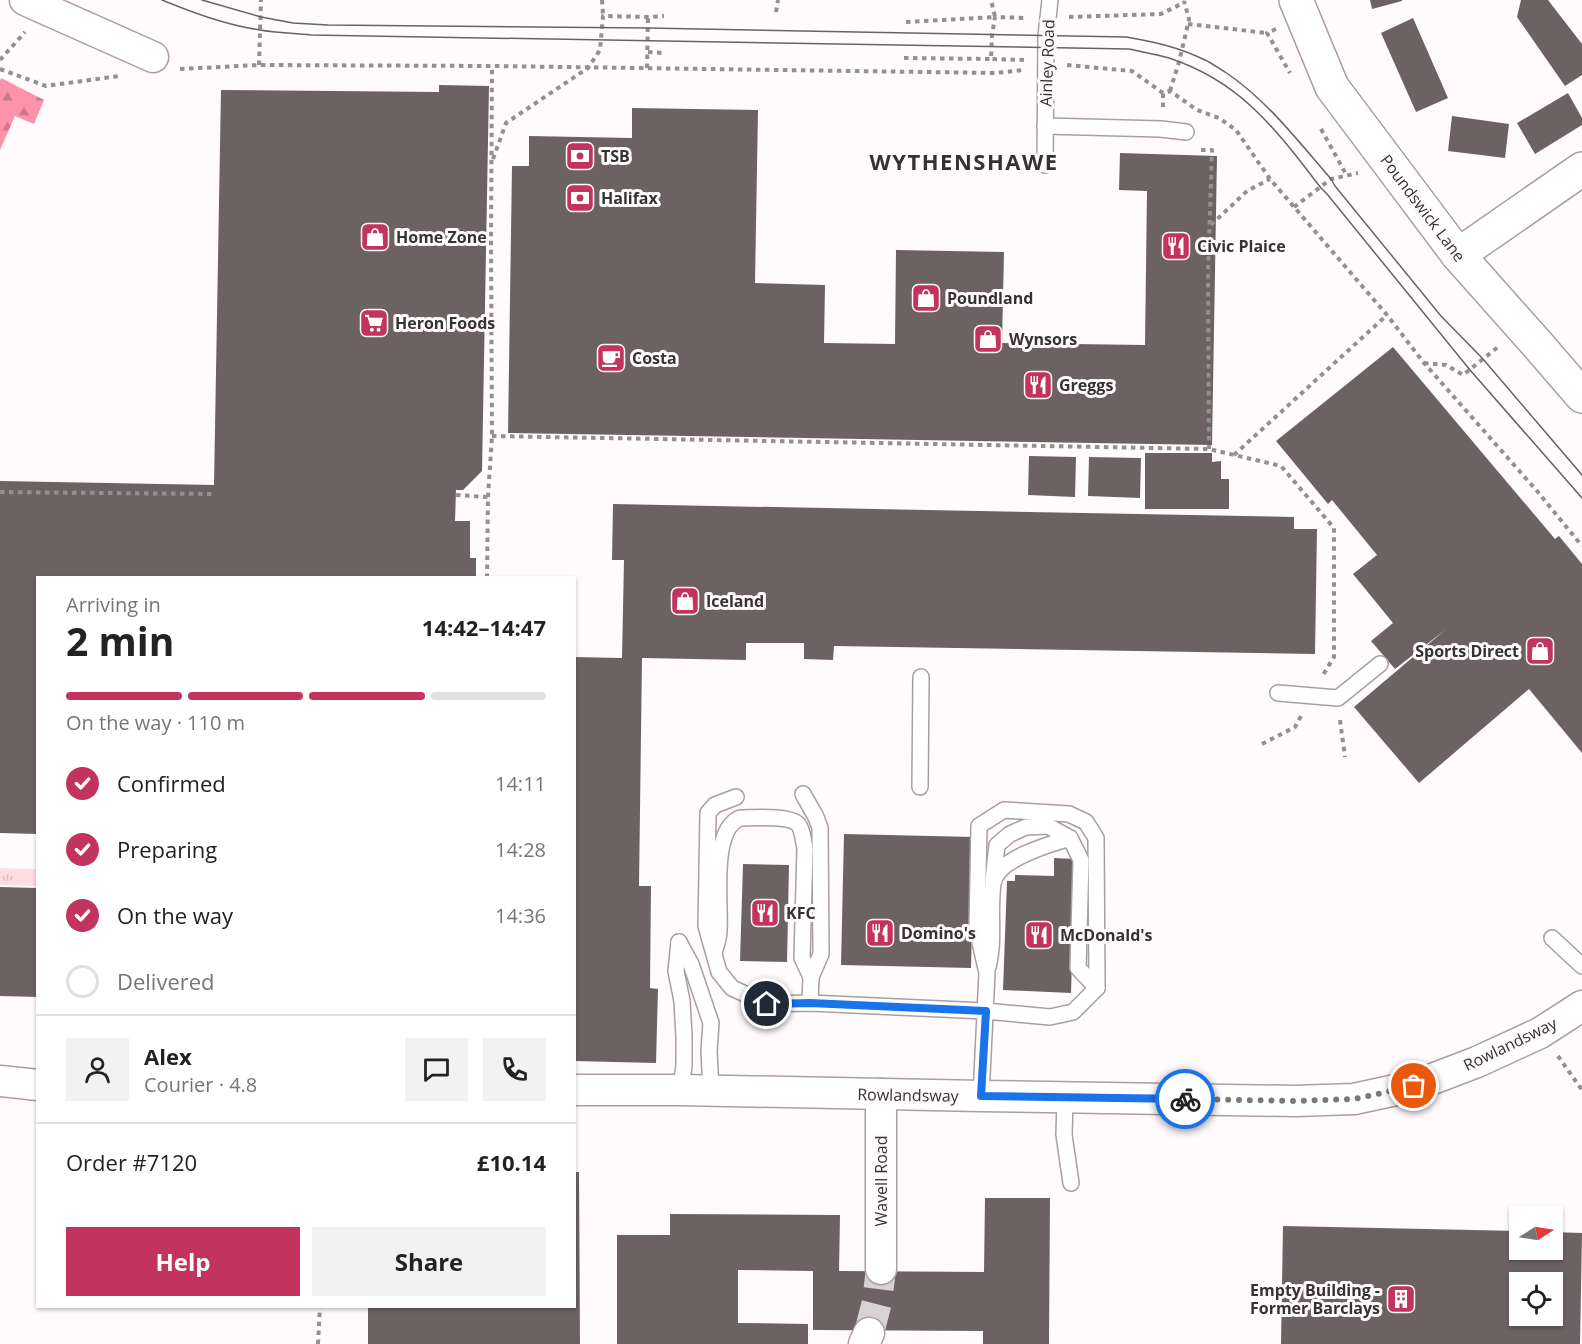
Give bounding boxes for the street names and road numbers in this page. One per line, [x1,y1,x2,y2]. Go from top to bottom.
street label: Ainley Road [1034,19,1060,107]
street label: Poundswick Lane [1375,150,1471,266]
street label: Rowlandsway [1460,1011,1561,1076]
street label: Rowlandsway [857,1083,960,1107]
street label: Wavell Road [870,1135,892,1227]

